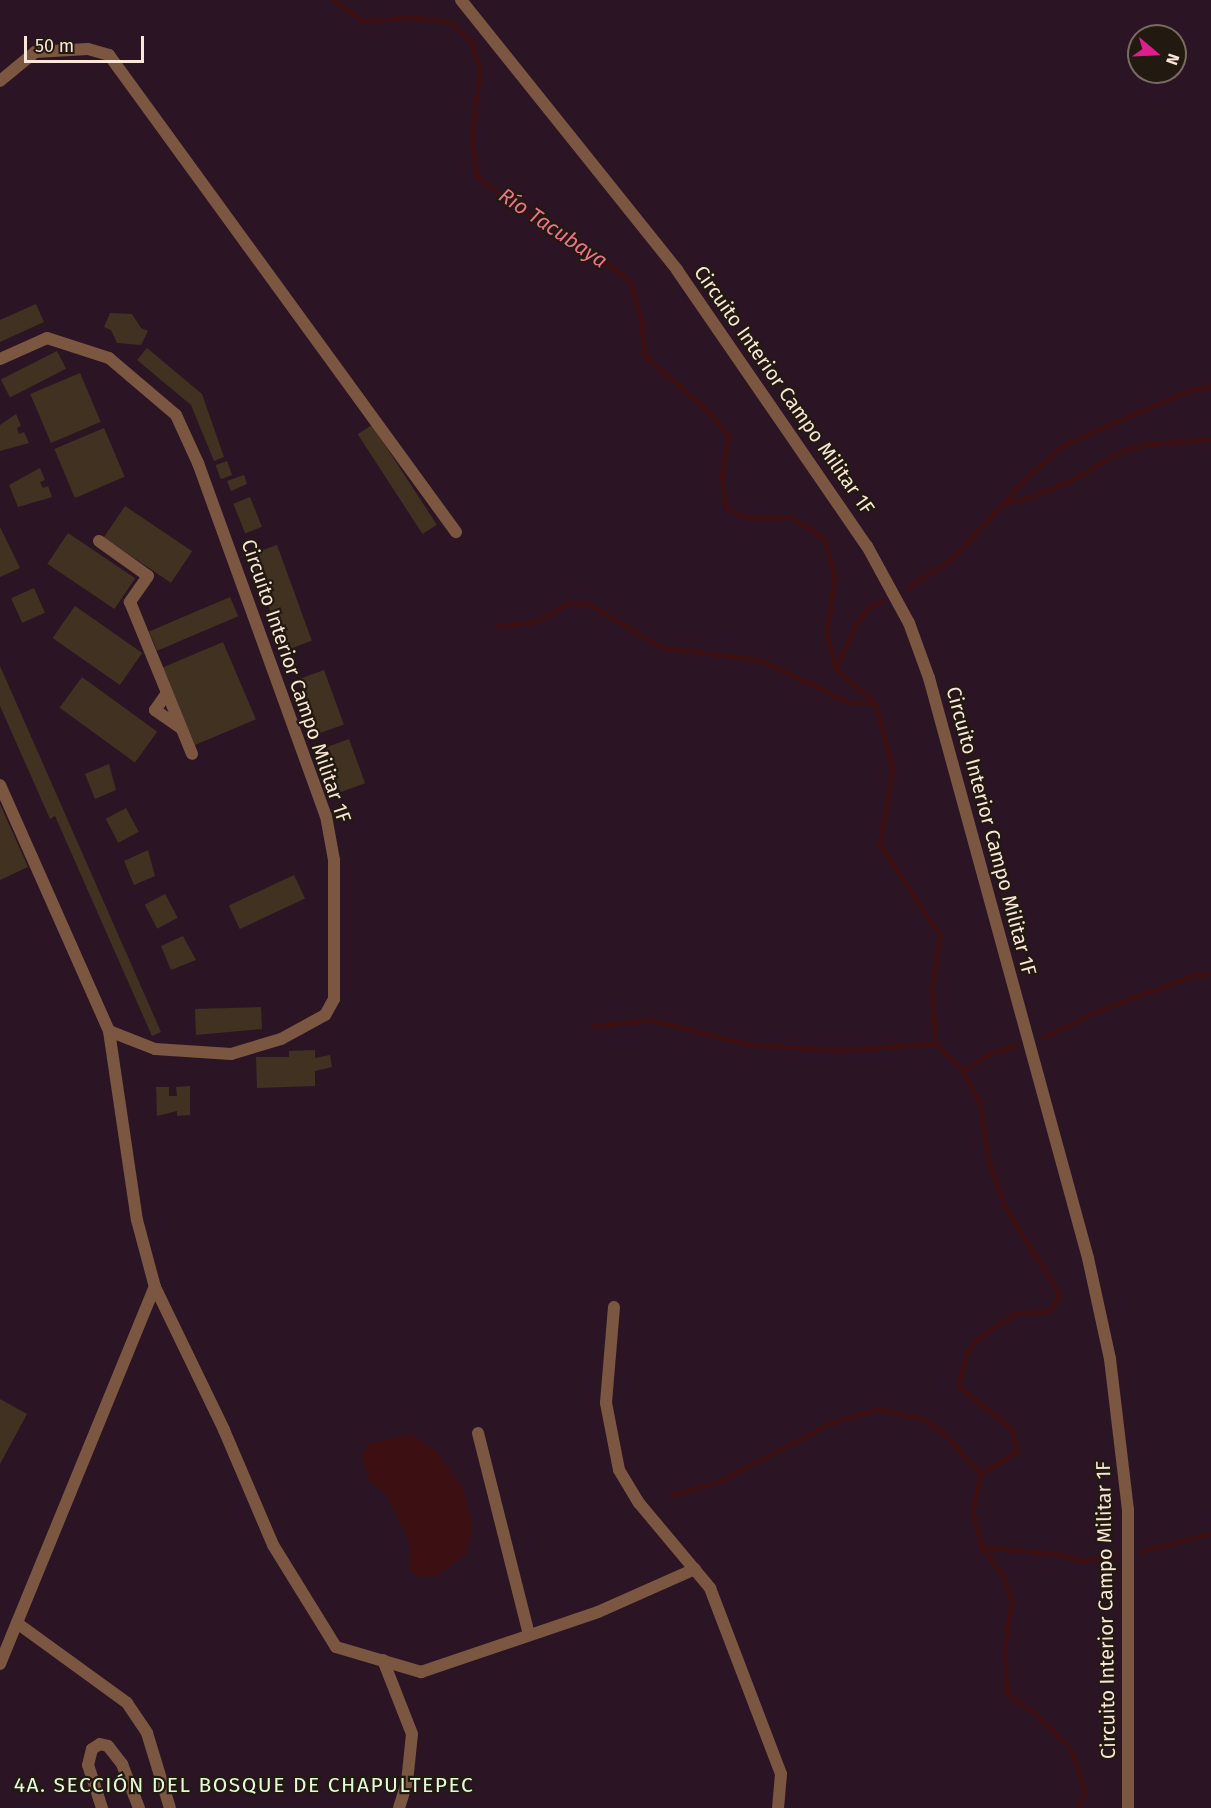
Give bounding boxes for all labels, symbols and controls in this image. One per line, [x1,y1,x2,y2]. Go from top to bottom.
scale bar [27,24,147,62]
north arrow [1127,24,1187,84]
text: 50 m [35,35,74,57]
text: N [1162,51,1183,67]
water label: Río Tacubaya [494,182,612,274]
street label: Circuito Interior Campo Militar 1F [689,261,879,519]
street label: Circuito Interior Campo Militar 1F [236,536,356,826]
street label: Circuito Interior Campo Militar 1F [941,684,1041,978]
street label: Circuito Interior Campo Militar 1F [1091,1461,1121,1759]
district label: 4A. SECCIÓN DEL BOSQUE DE CHAPULTEPEC [14,1772,474,1798]

